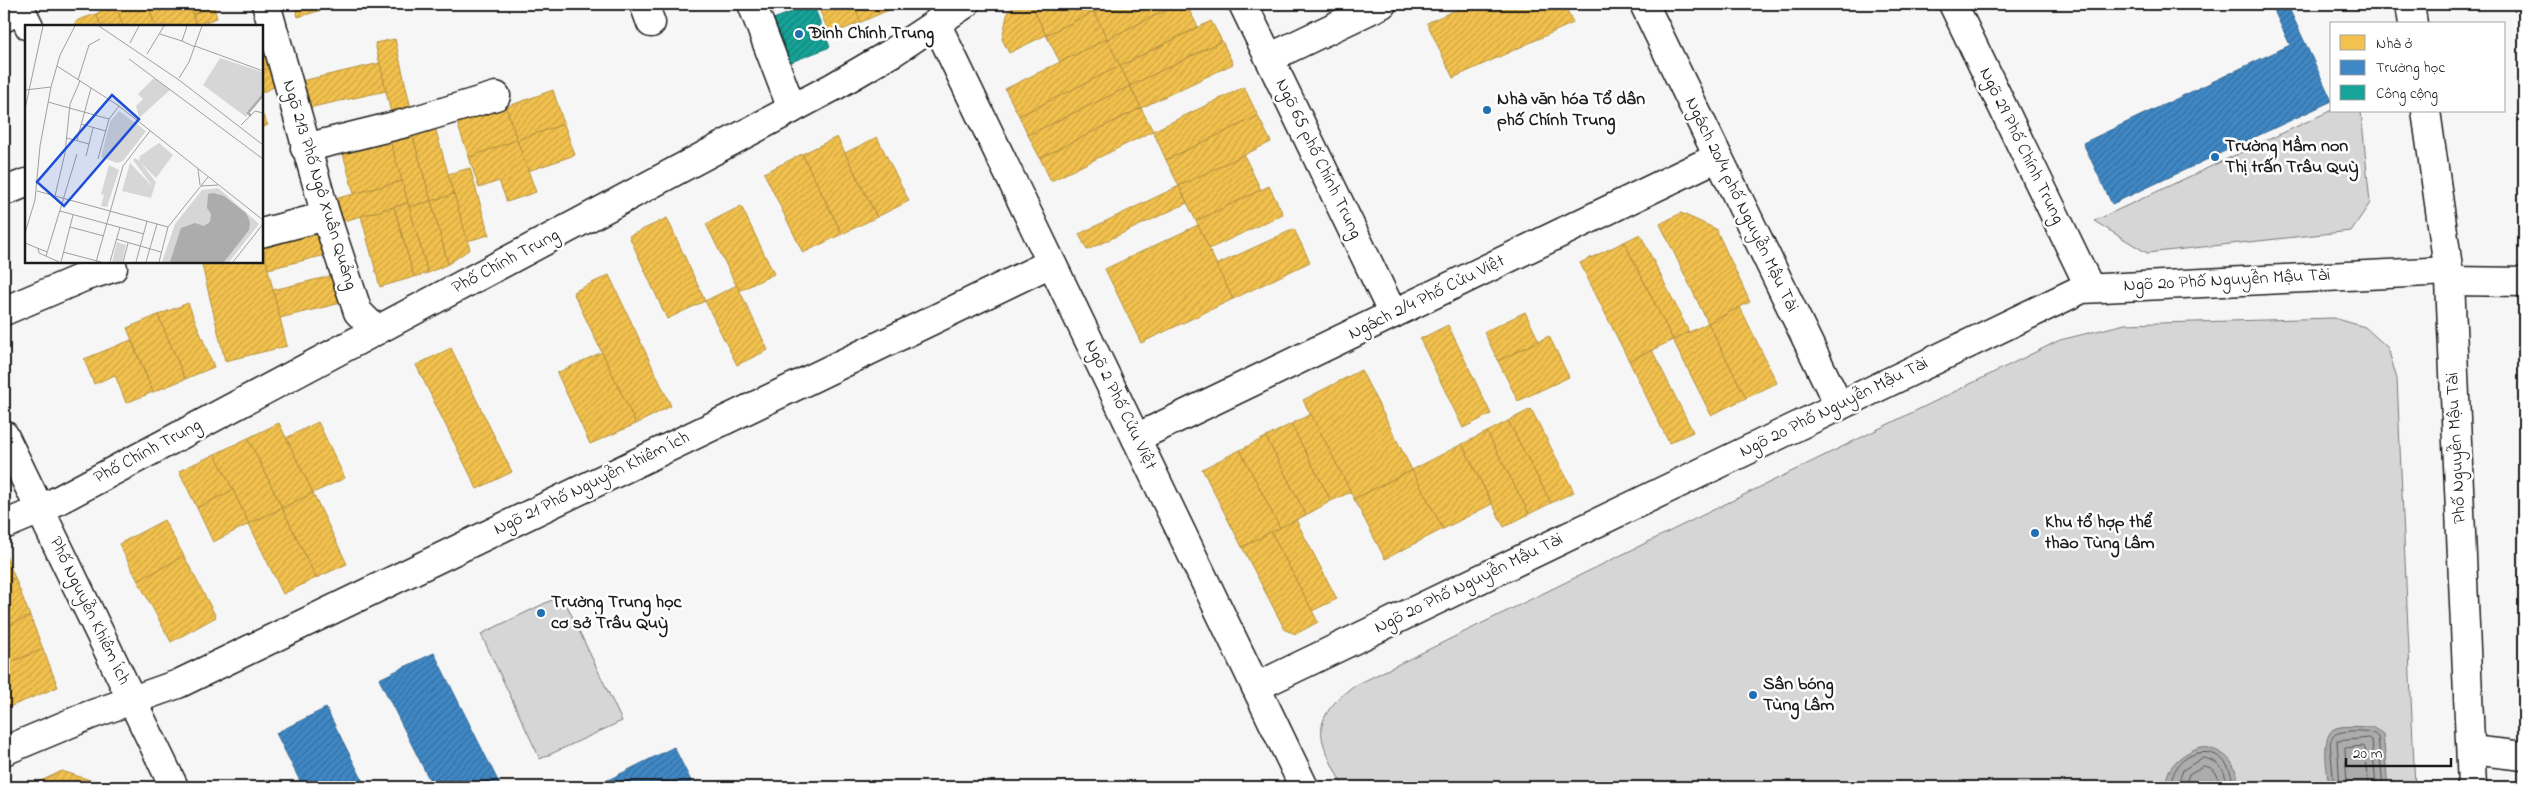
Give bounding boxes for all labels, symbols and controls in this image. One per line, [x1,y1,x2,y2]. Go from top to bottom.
place label: Đình Chính Trung [808,21,934,48]
legend [2330,22,2506,112]
inset map [25,25,262,262]
marker: Đình Chính Trung [793,28,805,40]
text: Nhà ở [2376,33,2413,55]
text: Trường học [2376,57,2445,80]
street label: Ngõ 29 Phố Chính Trung [1971,63,2070,229]
street label: Ngõ 65 phố Chính Trung [1267,75,1368,244]
street label: Ngõ 213 Phố Ngô Xuân Quảng [274,77,363,293]
text: Công cộng [2376,83,2438,106]
place label: Nhà văn hóa Tổ dân phố Chính Trung [1497,87,1645,135]
street label: Ngách 20/4 phố Nguyễn Mậu Tài [1677,93,1804,317]
marker: Nhà văn hóa Tổ dân phố Chính Trung [1481,104,1493,116]
place label: Trường Mầm non Thị trấn Trâu Quỳ [2225,134,2359,182]
marker: Trường Mầm non Thị trấn Trâu Quỳ [2209,151,2221,163]
street label: Phố Chính Trung [448,223,565,302]
street label: Ngách 2/4 Phố Cửu Việt [1344,249,1510,348]
street label: Ngõ 20 Phố Nguyễn Mậu Tài [2123,263,2331,300]
street label: Ngõ 2 Phố Cửu Việt [1076,335,1163,475]
street label: Ngõ 20 Phố Nguyễn Mậu Tài [1735,351,1933,466]
street label: Phố Nguyễn Mậu Tài [2440,372,2475,524]
street label: Phố Chính Trung [90,413,207,492]
street label: Ngõ 21 Phố Nguyễn Khiêm Ích [490,425,695,544]
place label: Khu tổ hợp thể thao Tùng Lâm [2044,510,2155,558]
street label: Ngõ 20 Phố Nguyễn Mậu Tài [1370,527,1568,642]
marker: Khu tổ hợp thể thao Tùng Lâm [2029,527,2041,539]
street label: Phố Nguyễn Khiêm Ích [41,532,136,690]
place label: Trường Trung học cơ sở Trâu Quỳ [551,590,682,638]
marker: Trường Trung học cơ sở Trâu Quỳ [535,607,547,619]
place label: Sân bóng Tùng Lâm [1763,672,1834,720]
marker: Sân bóng Tùng Lâm [1747,689,1759,701]
scale bar [2346,736,2450,768]
text: 20 m [2353,743,2383,765]

